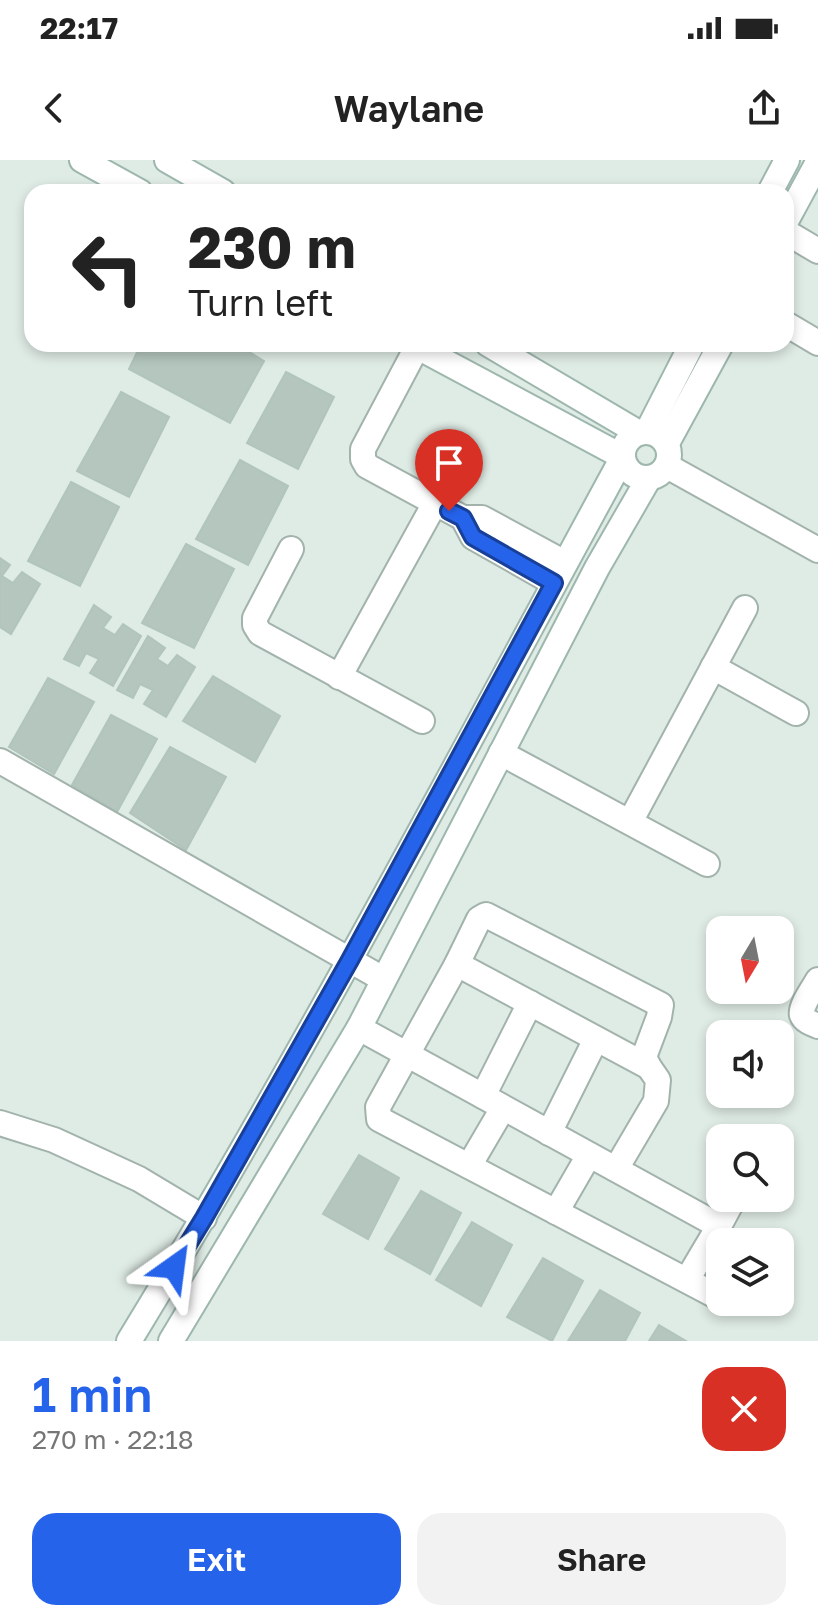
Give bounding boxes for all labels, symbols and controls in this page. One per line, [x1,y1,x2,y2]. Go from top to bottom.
text: 22:17 [40,10,118,46]
icon: back [32,86,76,130]
icon: share [742,86,786,130]
text: Waylane [334,87,484,130]
text: 230 m [188,213,356,280]
icon: left [56,216,160,320]
text: Turn left [188,281,334,324]
pin [415,429,483,511]
icon: arrive [427,441,471,485]
north arrow [706,916,794,1004]
map controls [706,916,794,1316]
button: sound [706,1020,794,1108]
button: search [706,1124,794,1212]
position arrow [132,1225,216,1309]
button: layers [706,1228,794,1316]
text: 1 min [32,1365,152,1423]
button: close [702,1367,786,1451]
text: 270 m · 22:18 [32,1424,194,1455]
button: Exit [32,1513,401,1605]
button: Share [417,1513,786,1605]

